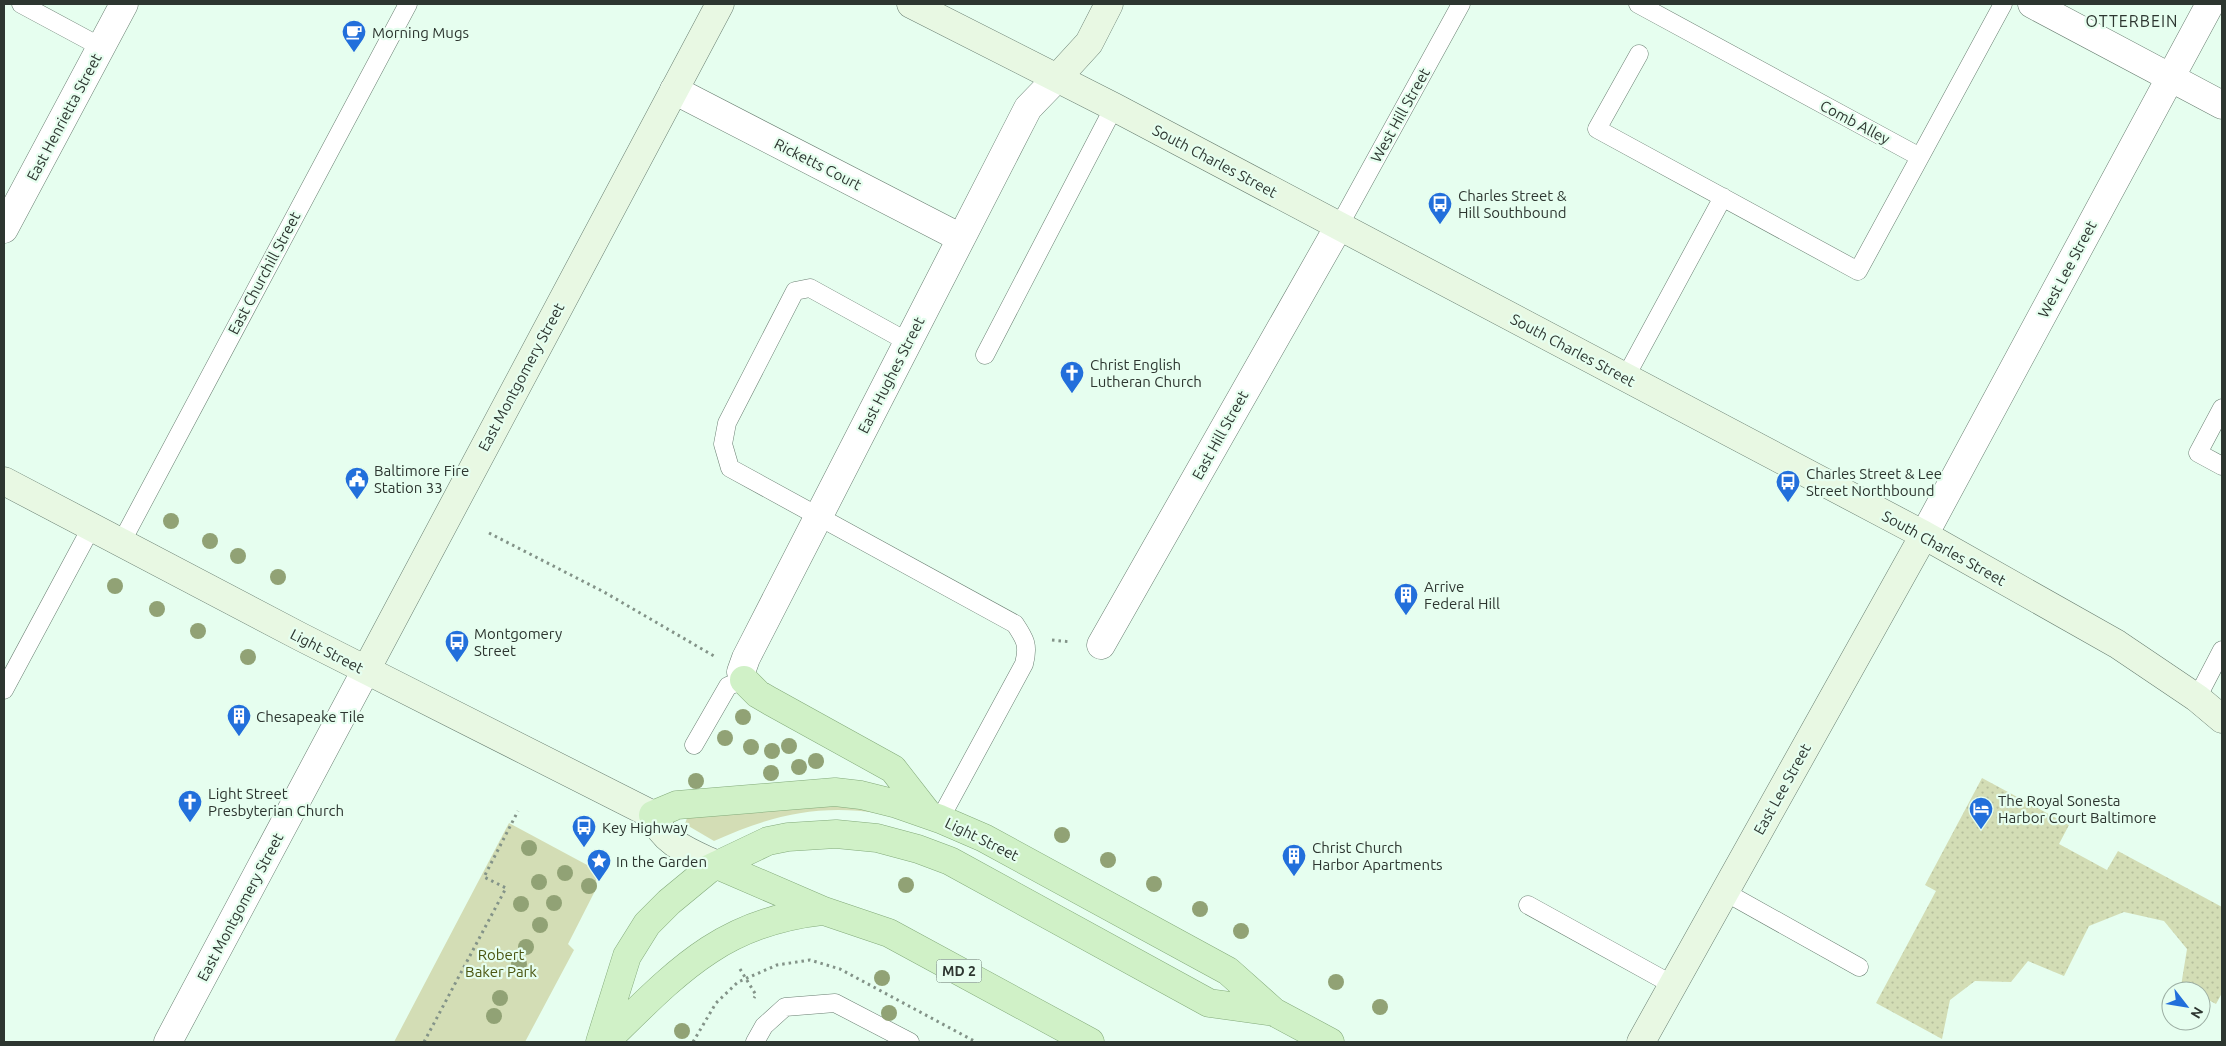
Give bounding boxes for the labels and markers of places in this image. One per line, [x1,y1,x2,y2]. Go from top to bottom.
cafe icon: Morning Mugs [341,19,367,53]
place label: Morning Mugs [372,24,469,41]
place label: Charles Street & Hill Southbound [1458,187,1567,221]
bus stop icon: Charles Street & Hill Southbound [1427,191,1453,225]
place label: Christ English Lutheran Church [1090,356,1202,390]
church icon: Christ English Lutheran Church [1059,360,1085,394]
place label: Baltimore Fire Station 33 [374,462,469,496]
place label: Charles Street & Lee Street Northbound [1806,465,1942,499]
public building icon: Baltimore Fire Station 33 [344,466,370,500]
bus stop icon: Charles Street & Lee Street Northbound [1775,469,1801,503]
place label: Arrive Federal Hill [1424,578,1500,612]
building icon: Arrive Federal Hill [1393,582,1419,616]
place label: Montgomery Street [474,625,562,659]
bus stop icon: Montgomery Street [444,629,470,663]
building icon: Chesapeake Tile [226,703,252,737]
place label: Chesapeake Tile [256,708,365,725]
place label: Light Street Presbyterian Church [208,785,344,819]
church icon: Light Street Presbyterian Church [177,789,203,823]
place label: The Royal Sonesta Harbor Court Baltimore [1998,792,2156,826]
hotel icon: The Royal Sonesta Harbor Court Baltimore [1968,796,1994,830]
bus stop icon: Key Highway [571,814,597,848]
place label: Key Highway [602,819,688,836]
place label: Christ Church Harbor Apartments [1312,839,1443,873]
building icon: Christ Church Harbor Apartments [1281,843,1307,877]
place icon: In the Garden [586,848,612,882]
place label: In the Garden [616,853,707,870]

